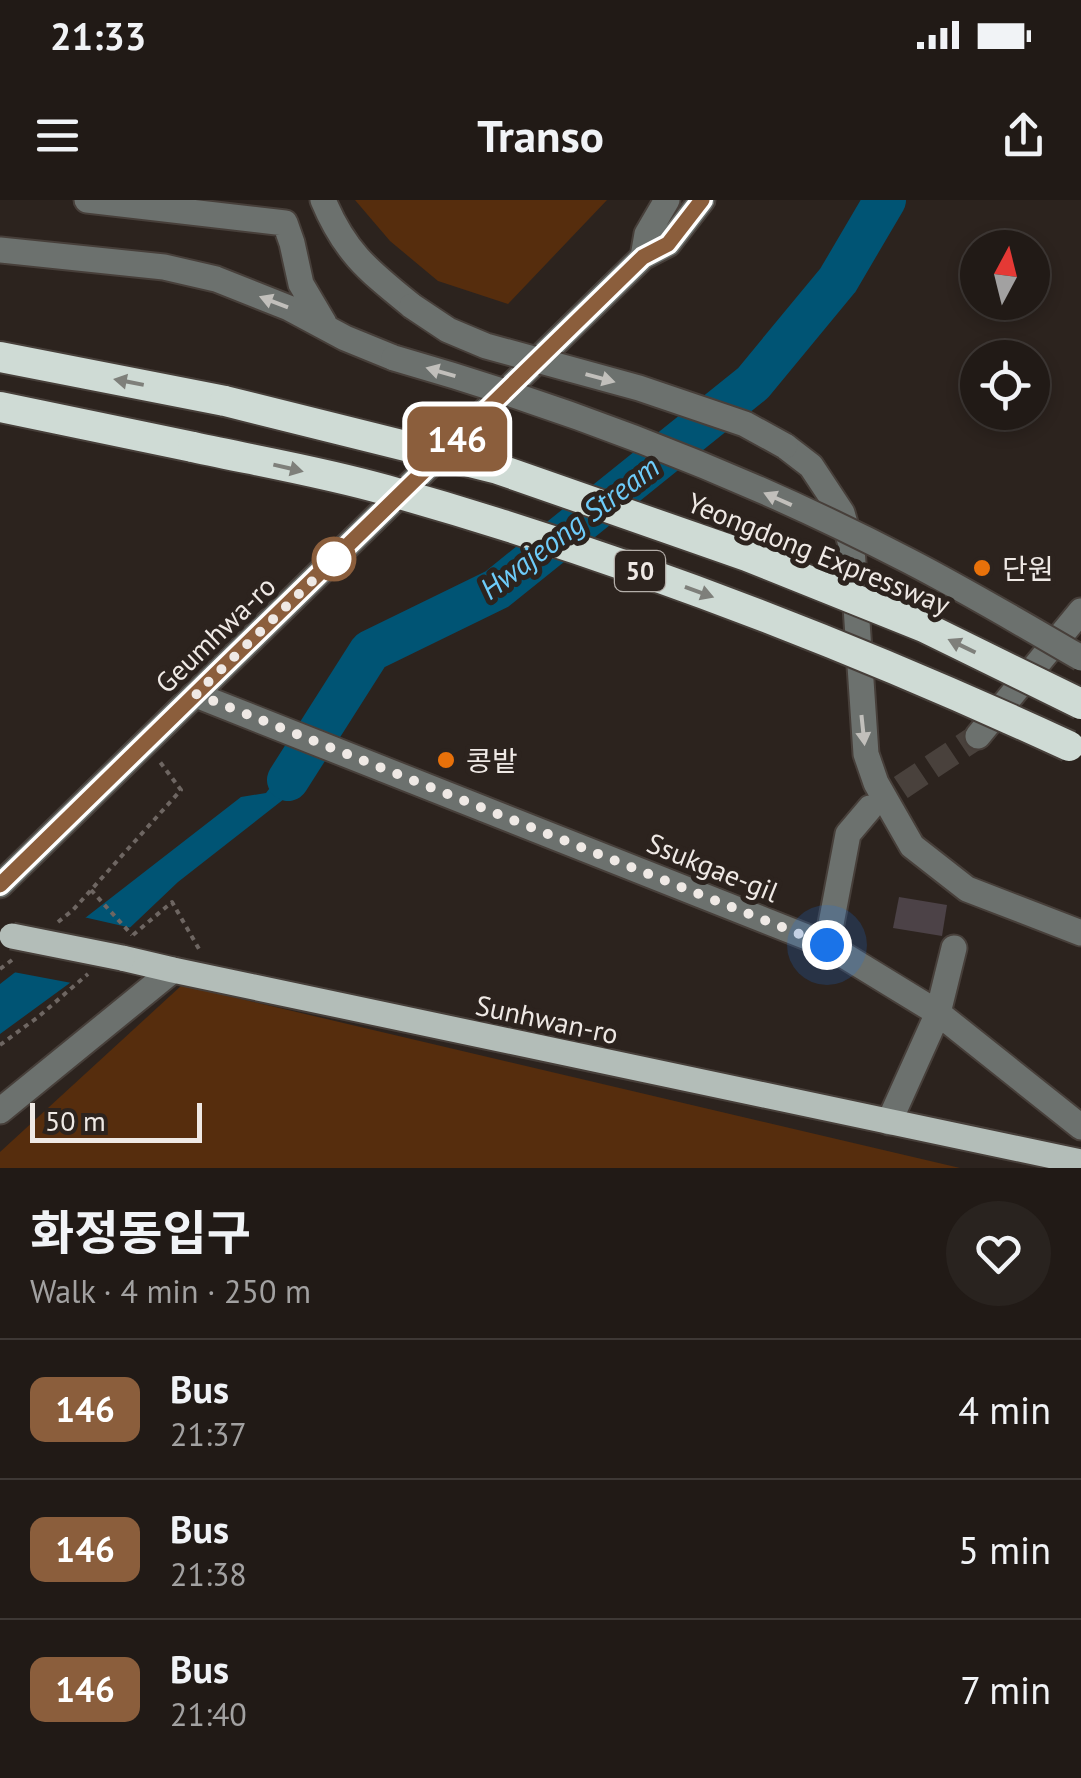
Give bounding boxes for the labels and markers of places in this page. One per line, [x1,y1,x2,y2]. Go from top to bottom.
unlabelled marker [313,538,355,580]
place label: 단원 [1002,550,1054,587]
marker: 단원 [971,557,993,579]
place label: 콩밭 [466,742,518,779]
marker: 콩밭 [435,749,457,771]

